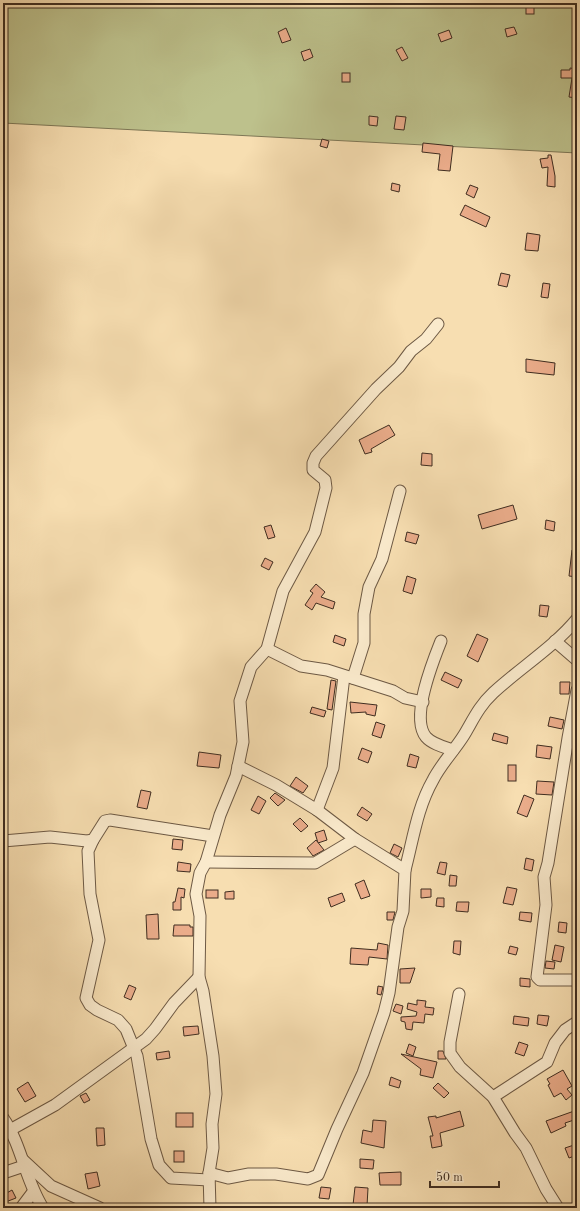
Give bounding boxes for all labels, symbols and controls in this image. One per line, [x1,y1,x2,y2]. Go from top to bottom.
scale bar [430,1163,499,1189]
text: 50 m [436,1171,463,1184]

